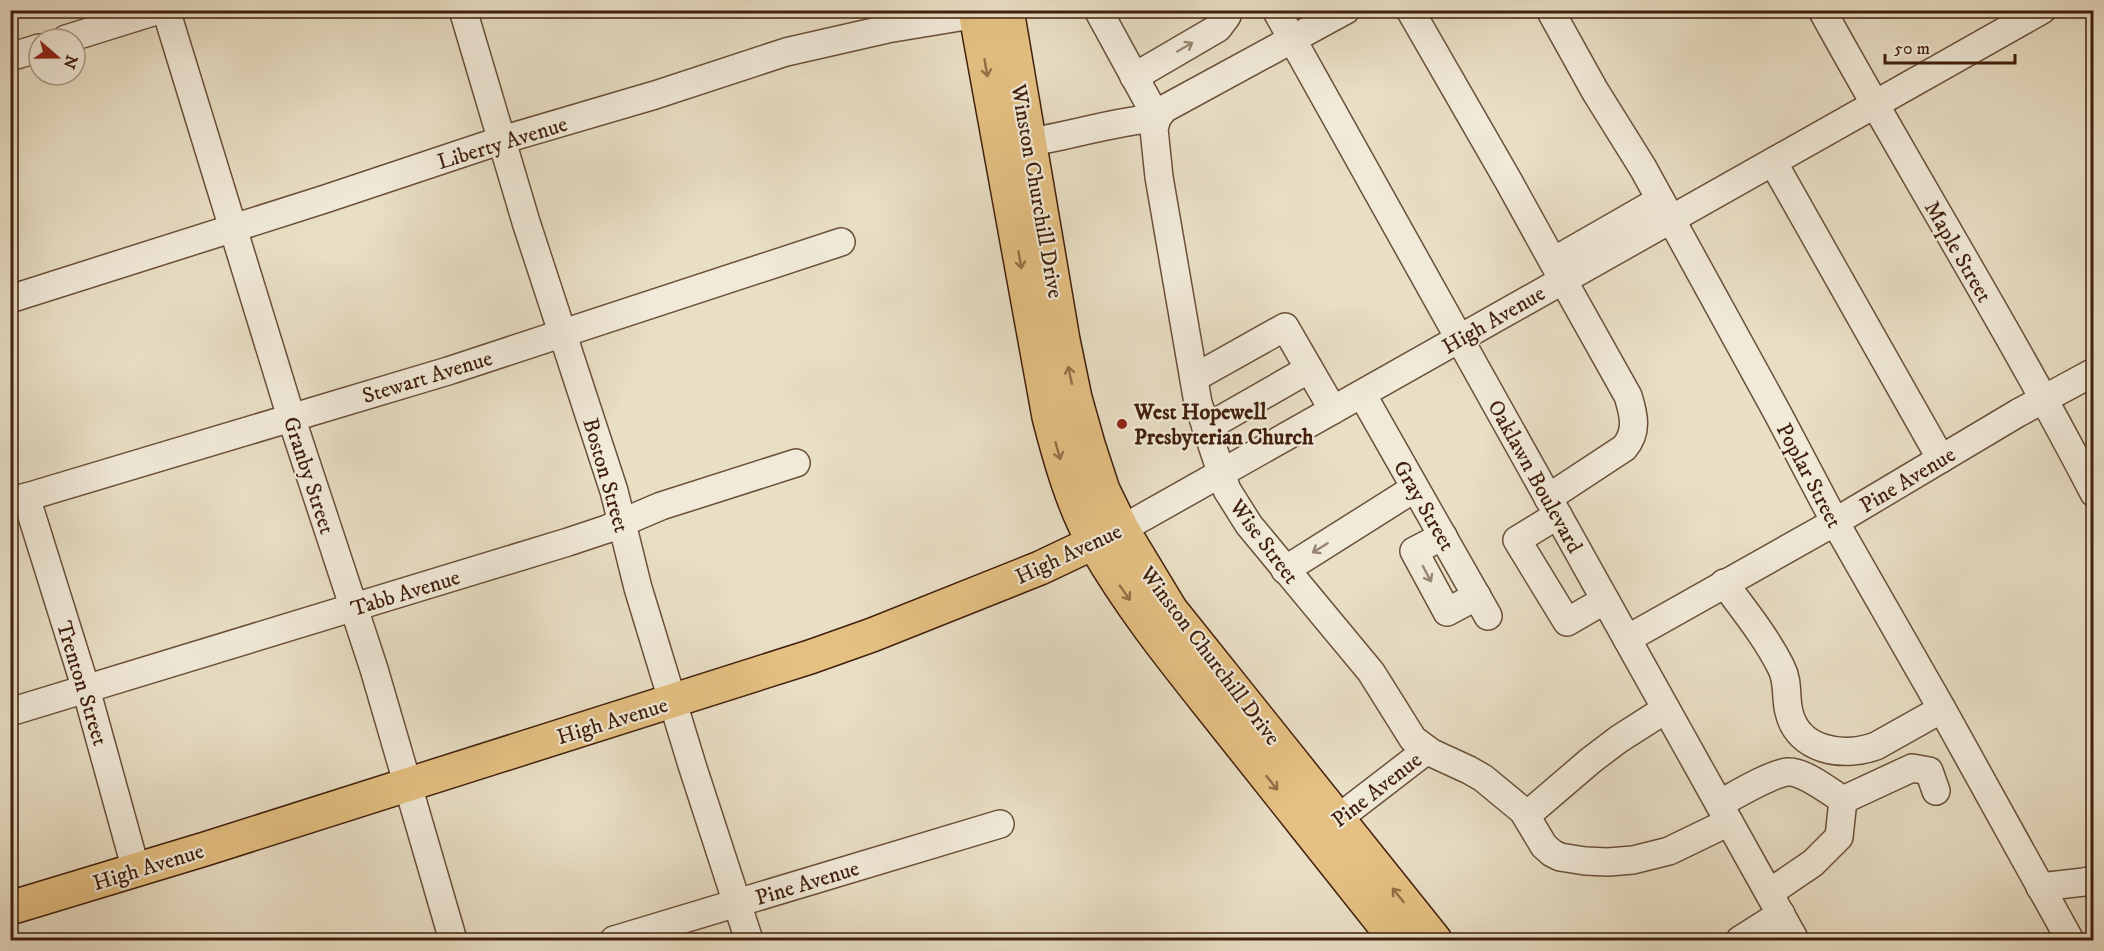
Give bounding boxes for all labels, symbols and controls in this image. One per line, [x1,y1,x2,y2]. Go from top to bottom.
north arrow [27,27,87,87]
scale bar [1885,27,2016,65]
text: 50 m [1894,38,1930,60]
one-way arrow [1176,41,1193,53]
text: N [59,52,82,71]
one-way arrow [981,58,992,77]
street label: Winston Churchill Drive [1004,81,1069,300]
street label: Liberty Avenue [434,111,571,176]
street label: Maple Street [1918,196,1998,307]
one-way arrow [1015,250,1026,269]
street label: High Avenue [1437,280,1550,361]
street label: Stewart Avenue [359,345,496,410]
one-way arrow [1064,365,1075,385]
street label: Oaklawn Boulevard [1481,395,1588,558]
place label: West Hopewell Presbyterian Church [1133,399,1314,451]
street label: Granby Street [277,413,340,538]
street label: Boston Street [576,415,635,536]
marker: West Hopewell Presbyterian Church [1115,417,1129,431]
street label: Poplar Street [1770,419,1848,533]
one-way arrow [1053,441,1064,460]
street label: Pine Avenue [1855,441,1961,519]
street label: Gray Street [1387,456,1460,556]
street label: Wise Street [1223,493,1304,590]
street label: High Avenue [1011,518,1126,591]
one-way arrow [1312,543,1329,555]
street label: Winston Churchill Drive [1133,560,1286,751]
street label: Tabb Avenue [348,564,463,623]
one-way arrow [1421,565,1433,582]
one-way arrow [1119,584,1131,601]
street label: Trenton Street [50,618,113,749]
street label: High Avenue [554,692,671,751]
street label: Pine Avenue [1326,747,1427,834]
one-way arrow [1265,775,1278,791]
street label: High Avenue [90,838,207,897]
street label: Pine Avenue [752,855,863,912]
one-way arrow [1392,887,1405,903]

